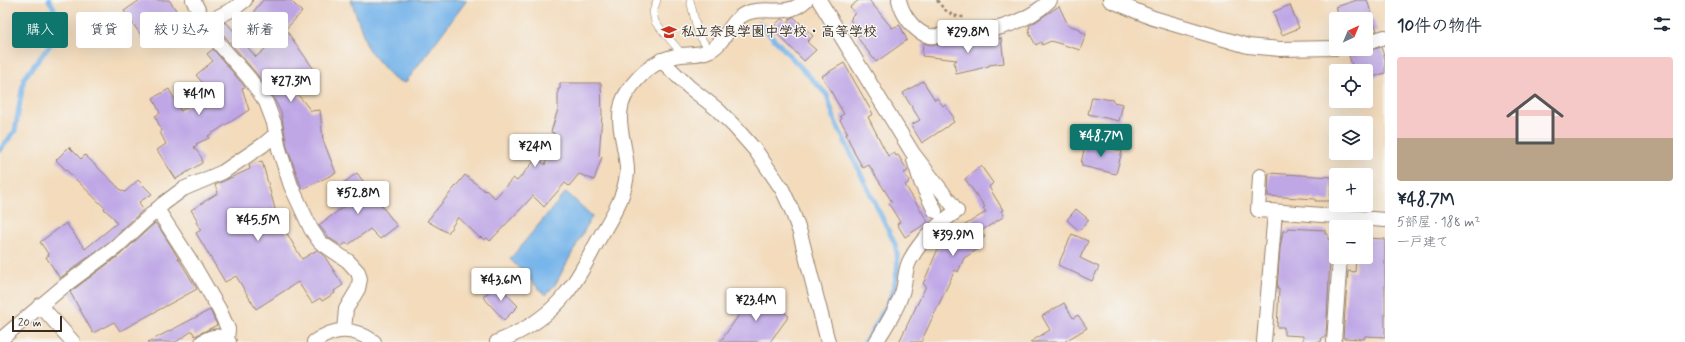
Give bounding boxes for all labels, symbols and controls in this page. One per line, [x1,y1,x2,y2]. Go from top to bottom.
chip: 購入 [12,12,68,48]
chip: 賃貸 [76,12,132,48]
chip: 絞り込み [140,12,224,48]
chip: 新着 [232,12,288,48]
north arrow [1329,12,1373,56]
map controls [1329,12,1373,264]
icon: filters [1651,13,1673,35]
text: 10件の物件 [1397,15,1482,37]
pin: ¥29.8M [935,20,1001,54]
school or university icon: 私立奈良学園中学校・高等学校 [660,23,678,41]
place label: 私立奈良学園中学校・高等学校 [681,23,877,41]
text: ¥29.8M [946,24,990,41]
button: locate [1329,64,1373,108]
pin: ¥27.3M [258,69,324,103]
text: ¥27.3M [271,73,311,90]
pin: ¥41M [175,82,223,116]
icon: home [1499,83,1571,155]
text: ¥41M [183,86,215,103]
button: layers [1329,116,1373,160]
pin: ¥48.7M [1068,124,1134,158]
text: ¥48.7M [1079,128,1123,145]
pin: ¥24M [511,134,559,168]
text: ¥24M [518,138,552,155]
button: + [1329,168,1373,212]
pin: ¥52.8M [325,181,391,215]
text: ¥52.8M [336,185,380,202]
text: ¥48.7M [1397,189,1455,211]
pin: ¥45.5M [225,208,291,242]
text: ¥45.5M [236,212,280,229]
text: 5部屋 · 188 m² [1397,214,1480,231]
button: − [1329,220,1373,264]
pin: ¥39.9M [920,223,986,257]
text: ¥39.9M [932,227,974,244]
text: 一戸建て [1397,234,1449,251]
pin: ¥43.6M [468,268,534,302]
text: ¥43.6M [480,272,522,289]
pin: ¥23.4M [723,288,789,322]
text: ¥23.4M [735,292,777,309]
scale bar [12,314,62,333]
text: 20 m [18,316,41,330]

